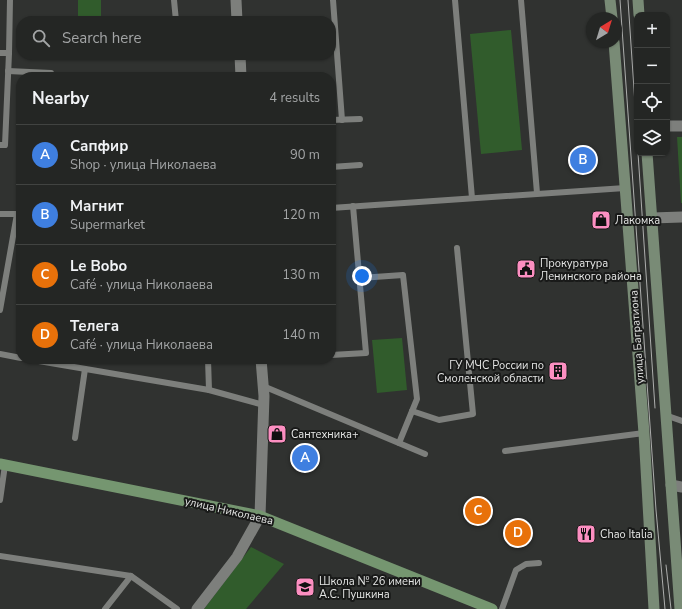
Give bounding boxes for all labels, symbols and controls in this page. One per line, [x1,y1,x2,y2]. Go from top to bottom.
north arrow [586,12,622,48]
map controls [634,12,670,156]
button: + [634,12,670,48]
search box [16,16,336,60]
icon: search [30,27,52,49]
text: Search here [62,28,142,48]
button: − [634,48,670,84]
button: locate [634,84,670,120]
text: Nearby [32,87,89,110]
text: 4 results [269,89,320,107]
button: layers [634,120,670,156]
text: Сапфир [70,136,128,156]
pin: B [570,145,596,175]
text: A [40,146,50,164]
text: 90 m [290,146,320,164]
text: Shop · улица Николаева [70,156,217,174]
text: Магнит [70,196,124,216]
text: B [41,206,49,224]
text: 120 m [282,206,320,224]
shop icon: Лакомка [590,209,612,231]
place label: Лакомка [615,213,660,228]
text: Supermarket [70,216,145,234]
text: Le Bobo [70,256,127,276]
place label: Прокуратура Ленинского района [540,256,642,284]
public building icon: Прокуратура Ленинского района [515,258,537,280]
text: C [41,266,49,284]
text: 130 m [282,266,320,284]
your location [352,266,372,286]
text: Café · улица Николаева [70,276,213,294]
street label: улица Багратиона [626,290,648,384]
text: Телега [70,316,119,336]
text: D [40,326,50,344]
text: 140 m [282,326,320,344]
text: Café · улица Николаева [70,336,213,354]
place label: ГУ МЧС России по Смоленской области [437,358,544,386]
building icon: ГУ МЧС России по Смоленской области [547,360,569,382]
shop icon: Сантехника+ [266,423,288,445]
place label: Сантехника+ [291,427,358,442]
pin: A [292,443,318,473]
street label: улица Николаева [183,494,275,528]
pin: C [465,496,491,526]
pin: D [505,518,531,548]
restaurant icon: Chao Italia [575,523,597,545]
place label: Chao Italia [600,527,653,542]
place label: Школа № 26 имени А.С. Пушкина [319,574,421,602]
school or university icon: Школа № 26 имени А.С. Пушкина [294,576,316,598]

